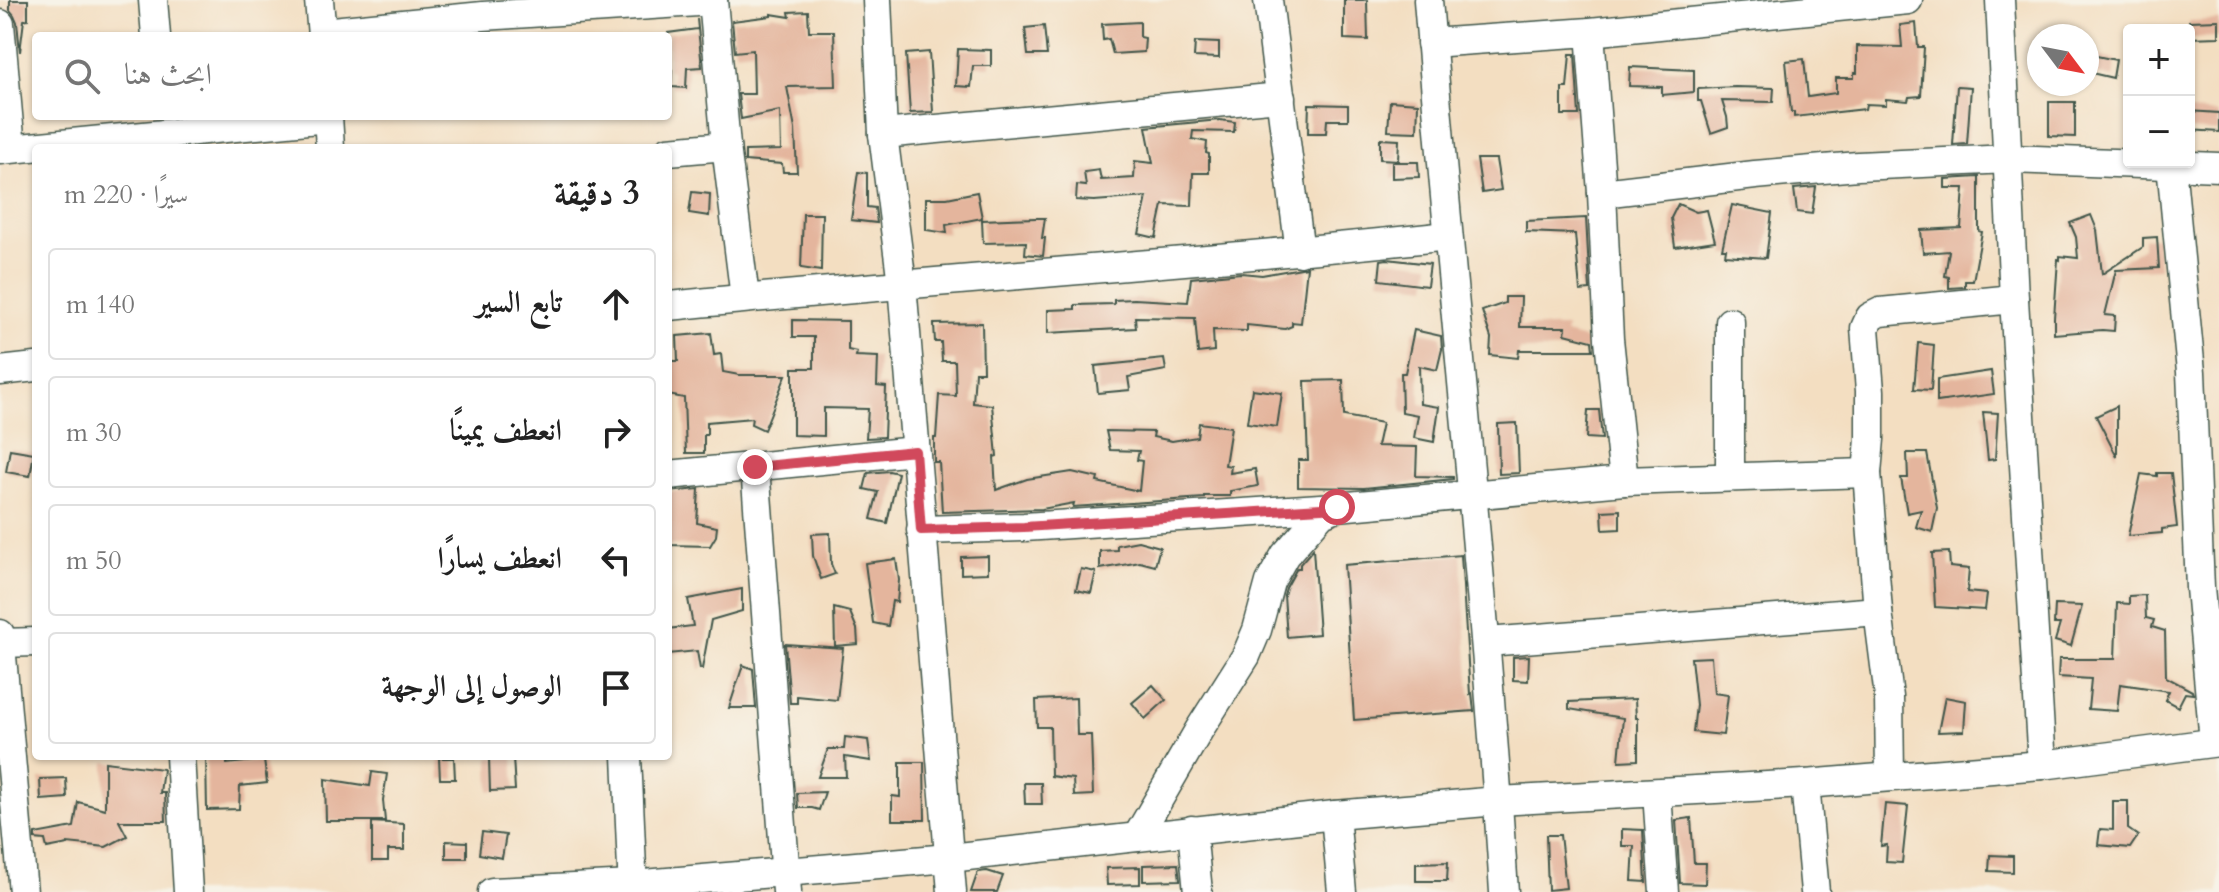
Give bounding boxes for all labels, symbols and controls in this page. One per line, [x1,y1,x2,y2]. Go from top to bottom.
north arrow [2027,24,2099,96]
map controls [2123,24,2195,168]
button: + [2123,24,2195,96]
search box [32,32,672,120]
icon: search [60,54,104,98]
text: ابحث هنا [124,54,212,95]
button: − [2123,96,2195,168]
text: 3 دقيقة [554,170,640,216]
text: سيرًا · 220 m [64,177,188,212]
text: تابع السير [476,282,562,323]
icon: ahead [594,282,638,326]
text: 140 m [66,287,135,322]
text: انعطف يمينًا [449,410,562,451]
icon: right [594,410,638,454]
text: 30 m [66,415,122,450]
route end [737,449,773,485]
route start [1319,489,1355,525]
text: انعطف يسارًا [437,538,562,579]
icon: left [594,538,638,582]
text: 50 m [66,543,122,578]
text: الوصول إلى الوجهة [382,666,562,707]
icon: arrive [594,666,638,710]

